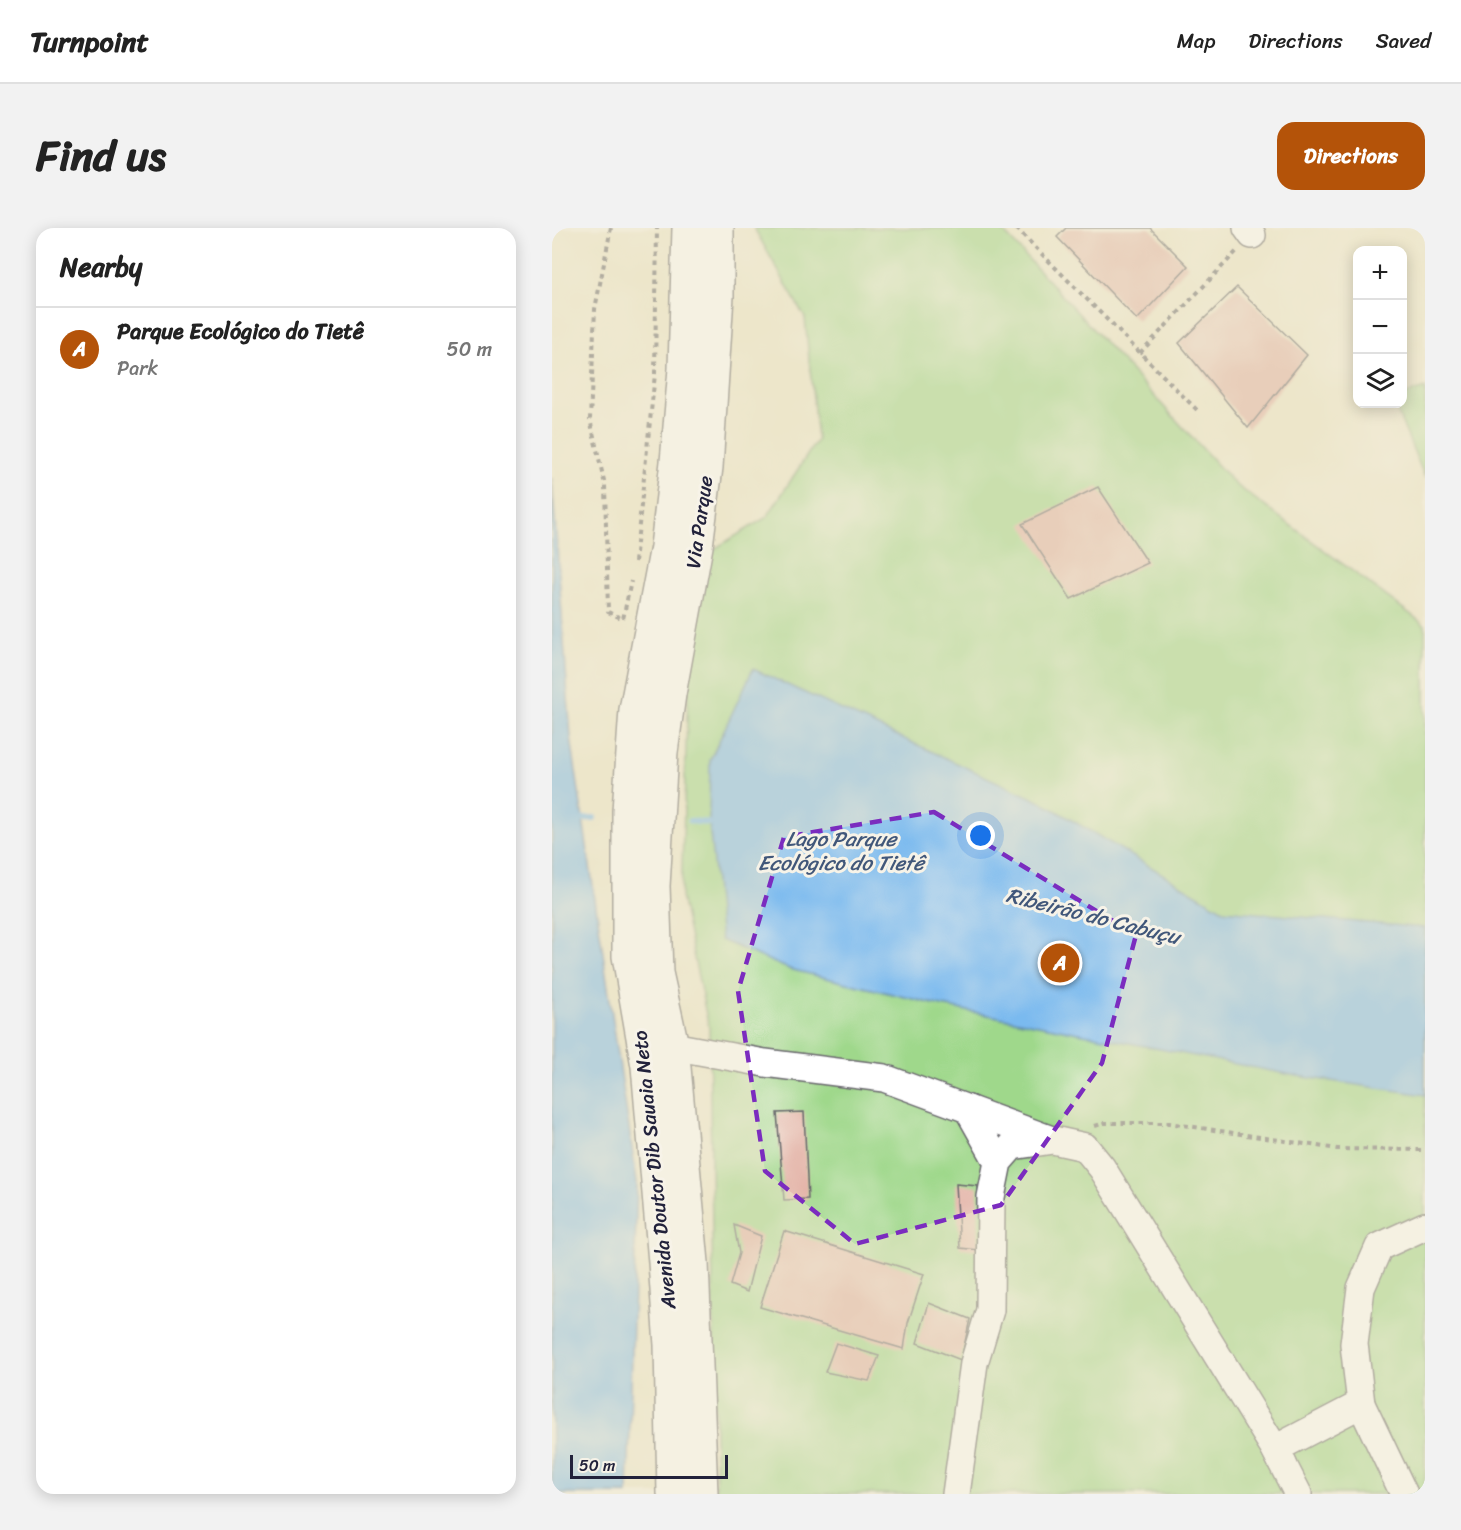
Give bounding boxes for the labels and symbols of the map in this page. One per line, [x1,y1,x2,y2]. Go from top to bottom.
street label: Via Parque [676,473,723,571]
water label: Lago Parque Ecológico do Tietê [758,820,927,882]
your location [966,821,995,850]
water label: Ribeirão do Cabuçu [1002,876,1186,957]
pin: A [1040,940,1080,986]
street label: Avenida Doutor Dib Sauaia Neto [622,1029,687,1312]
scale bar [570,1452,728,1480]

